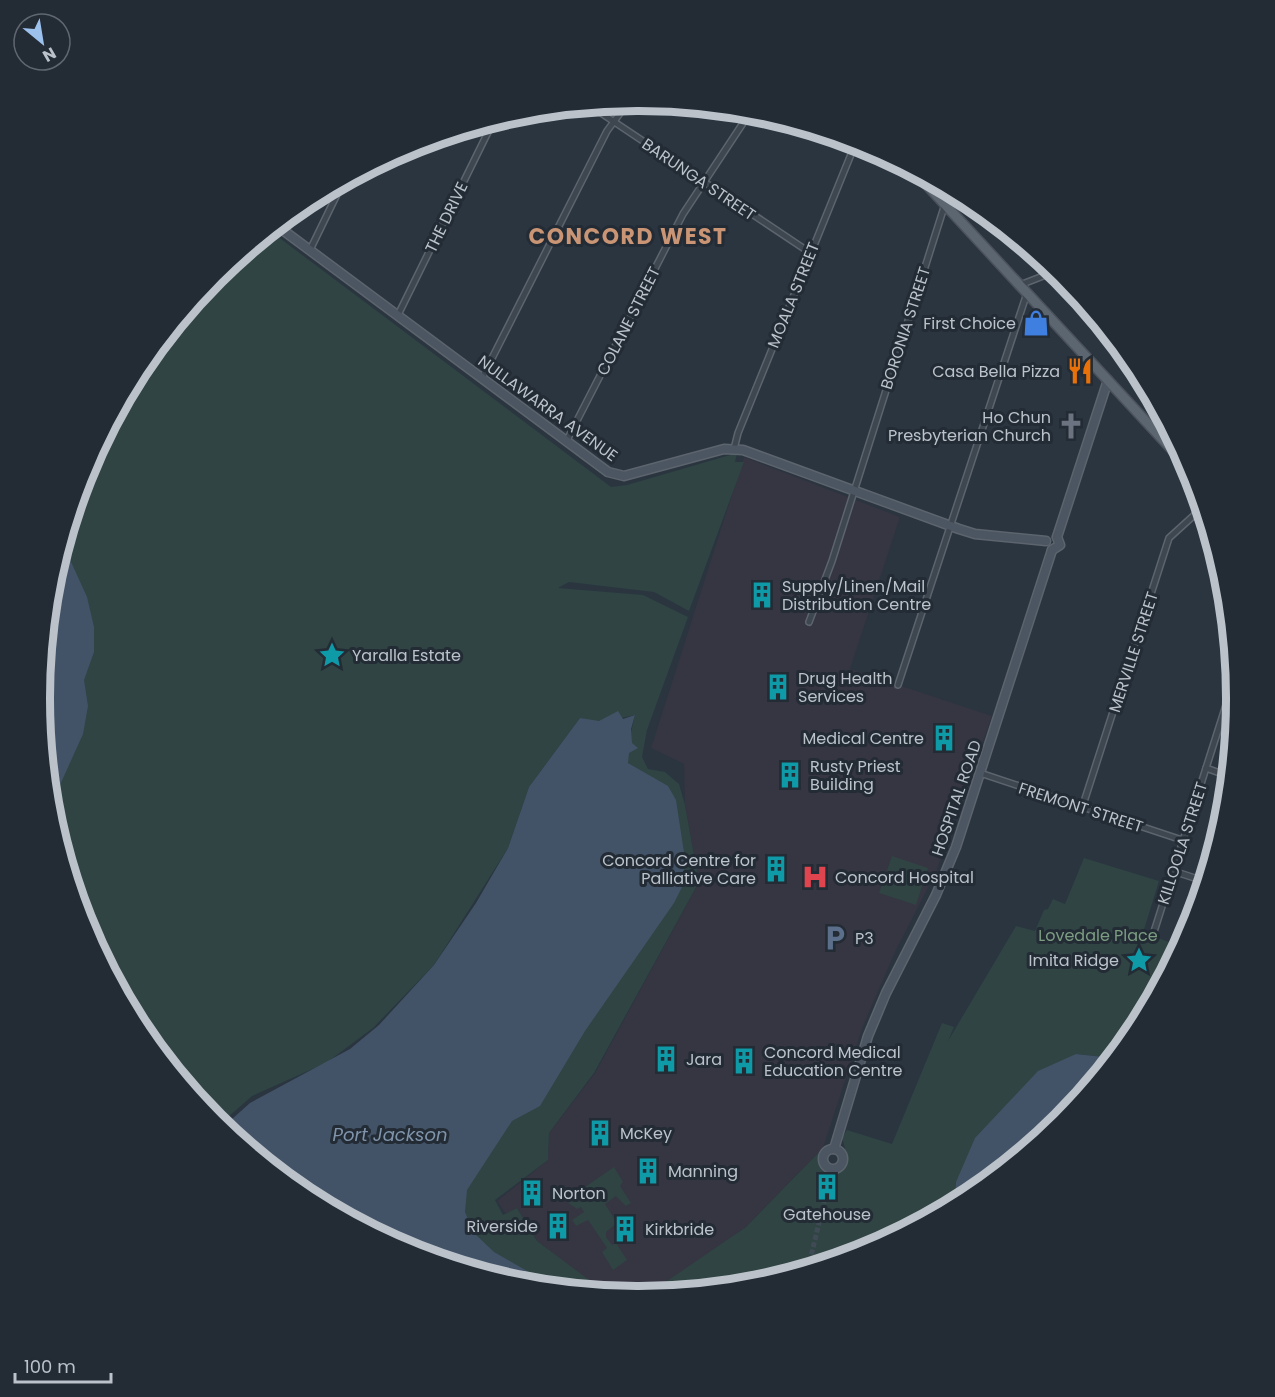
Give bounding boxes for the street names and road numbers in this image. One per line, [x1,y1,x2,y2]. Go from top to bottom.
street label: BARUNGA STREET [637,133,760,226]
street label: THE DRIVE [419,178,473,257]
street label: MOALA STREET [762,239,825,351]
street label: COLANE STREET [591,263,666,380]
street label: BORONIA STREET [875,264,936,392]
street label: NULLAWARRA AVENUE [473,350,622,467]
street label: MERVILLE STREET [1103,589,1164,715]
street label: HOSPITAL ROAD [926,737,987,859]
street label: FREMONT STREET [1016,777,1146,839]
street label: KILLOOLA STREET [1152,779,1213,907]

